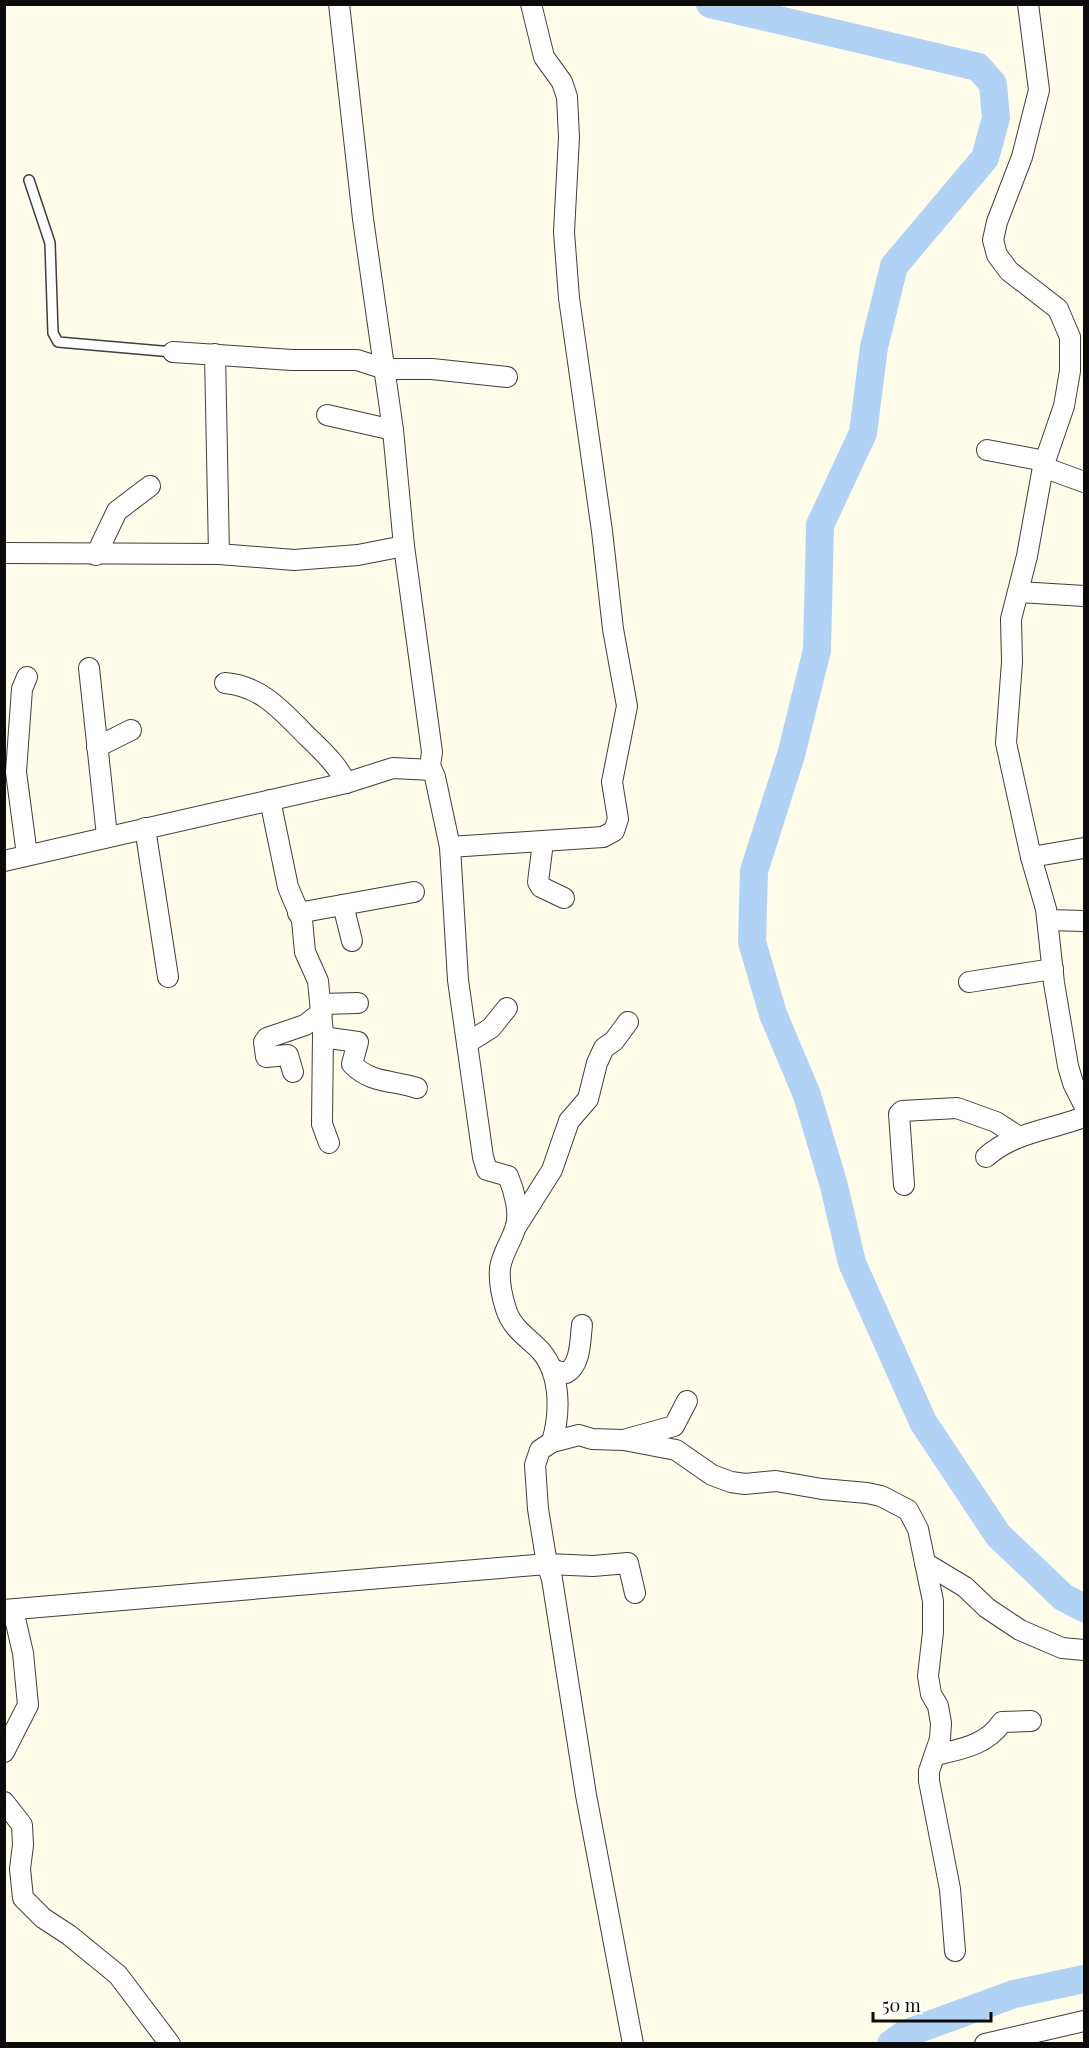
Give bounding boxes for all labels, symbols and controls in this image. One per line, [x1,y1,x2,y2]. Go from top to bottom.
scale bar [873,1985,992,2023]
text: 50 m [882,1993,921,2017]

